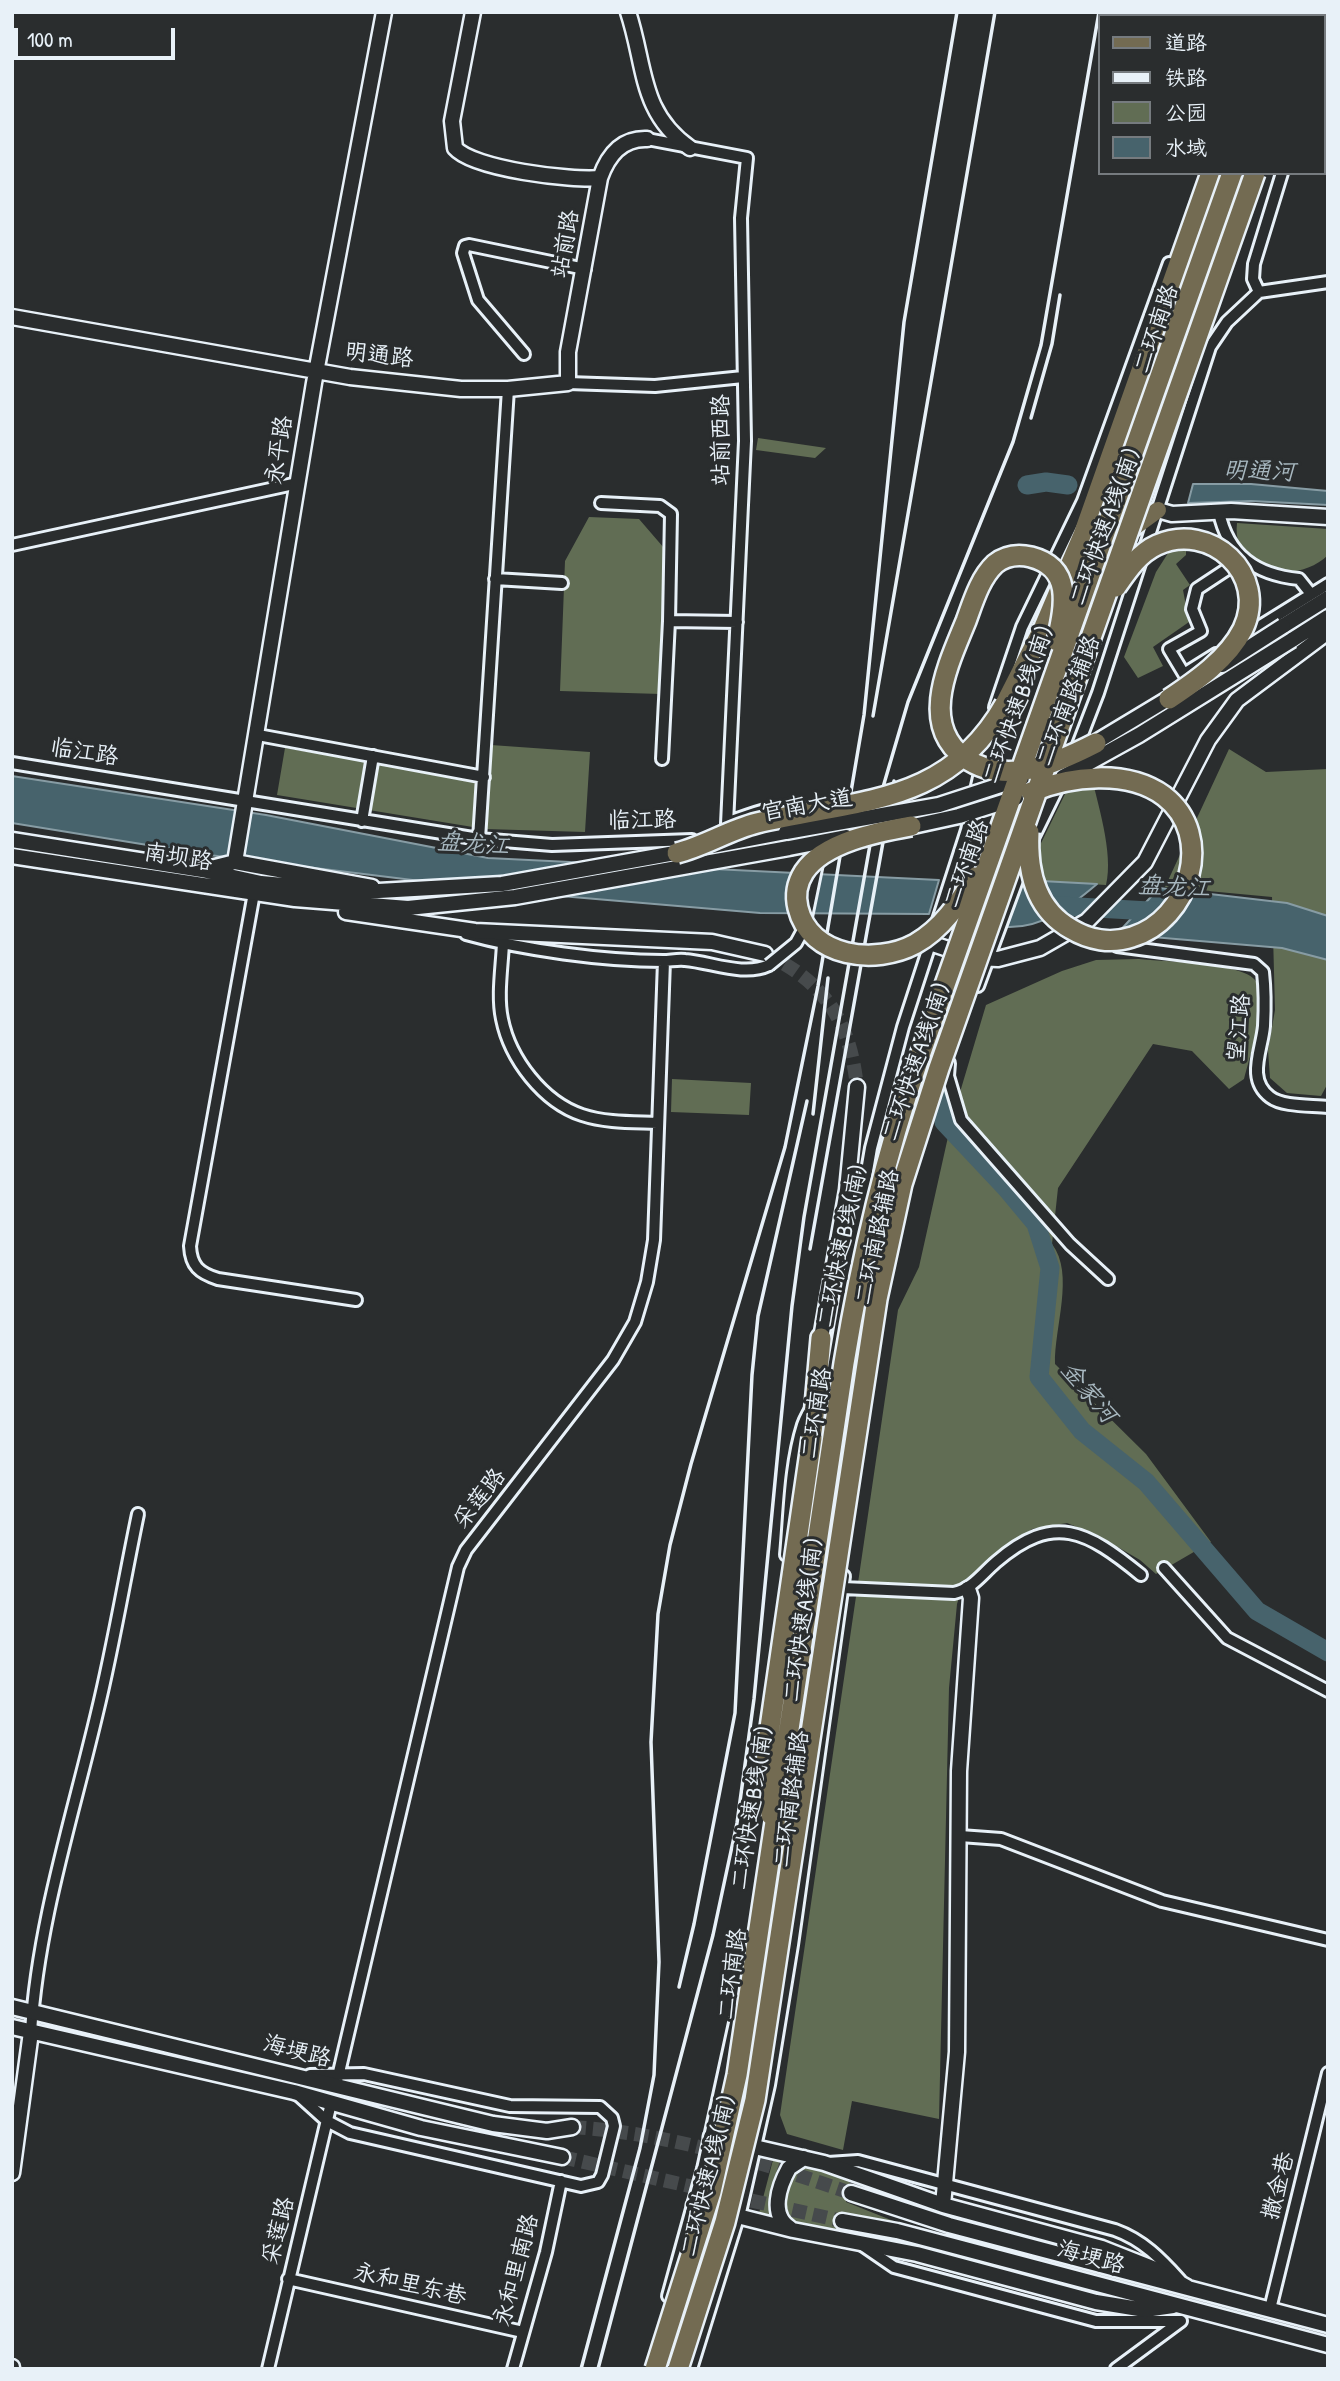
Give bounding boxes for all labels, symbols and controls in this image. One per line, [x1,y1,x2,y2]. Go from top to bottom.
scale bar [18,14,178,58]
legend [1098,14,1326,175]
text: 100 m [27,25,73,54]
text: 道路 [1165,28,1207,57]
text: 铁路 [1165,63,1207,92]
text: 公园 [1165,98,1207,127]
text: 水域 [1165,133,1207,162]
street label: 站前路 [546,208,586,280]
street label: 二环南路 [1129,281,1185,377]
street label: 明通路 [343,338,415,374]
street label: 站前西路 [708,394,736,486]
street label: 永平路 [261,414,299,486]
street label: 二环快速A线(南) [1065,445,1147,609]
water label: 明通河 [1223,456,1295,488]
street label: 二环快速B线(南) [978,622,1060,788]
street label: 二环南路辅路 [1031,632,1107,770]
street label: 临江路 [48,734,120,772]
street label: 官南大道 [759,784,855,828]
street label: 临江路 [607,807,677,835]
street label: 二环南路 [938,816,996,912]
water label: 盘龙江 [436,828,510,862]
street label: 南坝路 [142,839,214,877]
water label: 盘龙江 [1137,872,1211,904]
street label: 二环快速A线(南) [877,979,957,1145]
street label: 望江路 [1223,992,1257,1064]
street label: 二环快速B线(南) [812,1162,874,1330]
street label: 二环南路辅路 [850,1167,906,1307]
water label: 金家河 [1054,1356,1122,1430]
street label: 二环南路 [796,1365,838,1461]
street label: 采莲路 [448,1463,512,1535]
street label: 二环快速A线(南) [779,1536,829,1704]
street label: 二环快速B线(南) [726,1724,780,1892]
street label: 二环南路辅路 [769,1729,815,1869]
street label: 二环南路 [713,1927,753,2021]
street label: 海埂路 [260,2030,334,2074]
street label: 二环快速A线(南) [676,2092,742,2260]
street label: 撒金巷 [1257,2149,1301,2223]
street label: 采莲路 [257,2194,301,2268]
street label: 永和里南路 [489,2211,545,2329]
street label: 海埂路 [1054,2236,1128,2280]
street label: 永和里东巷 [351,2259,469,2311]

